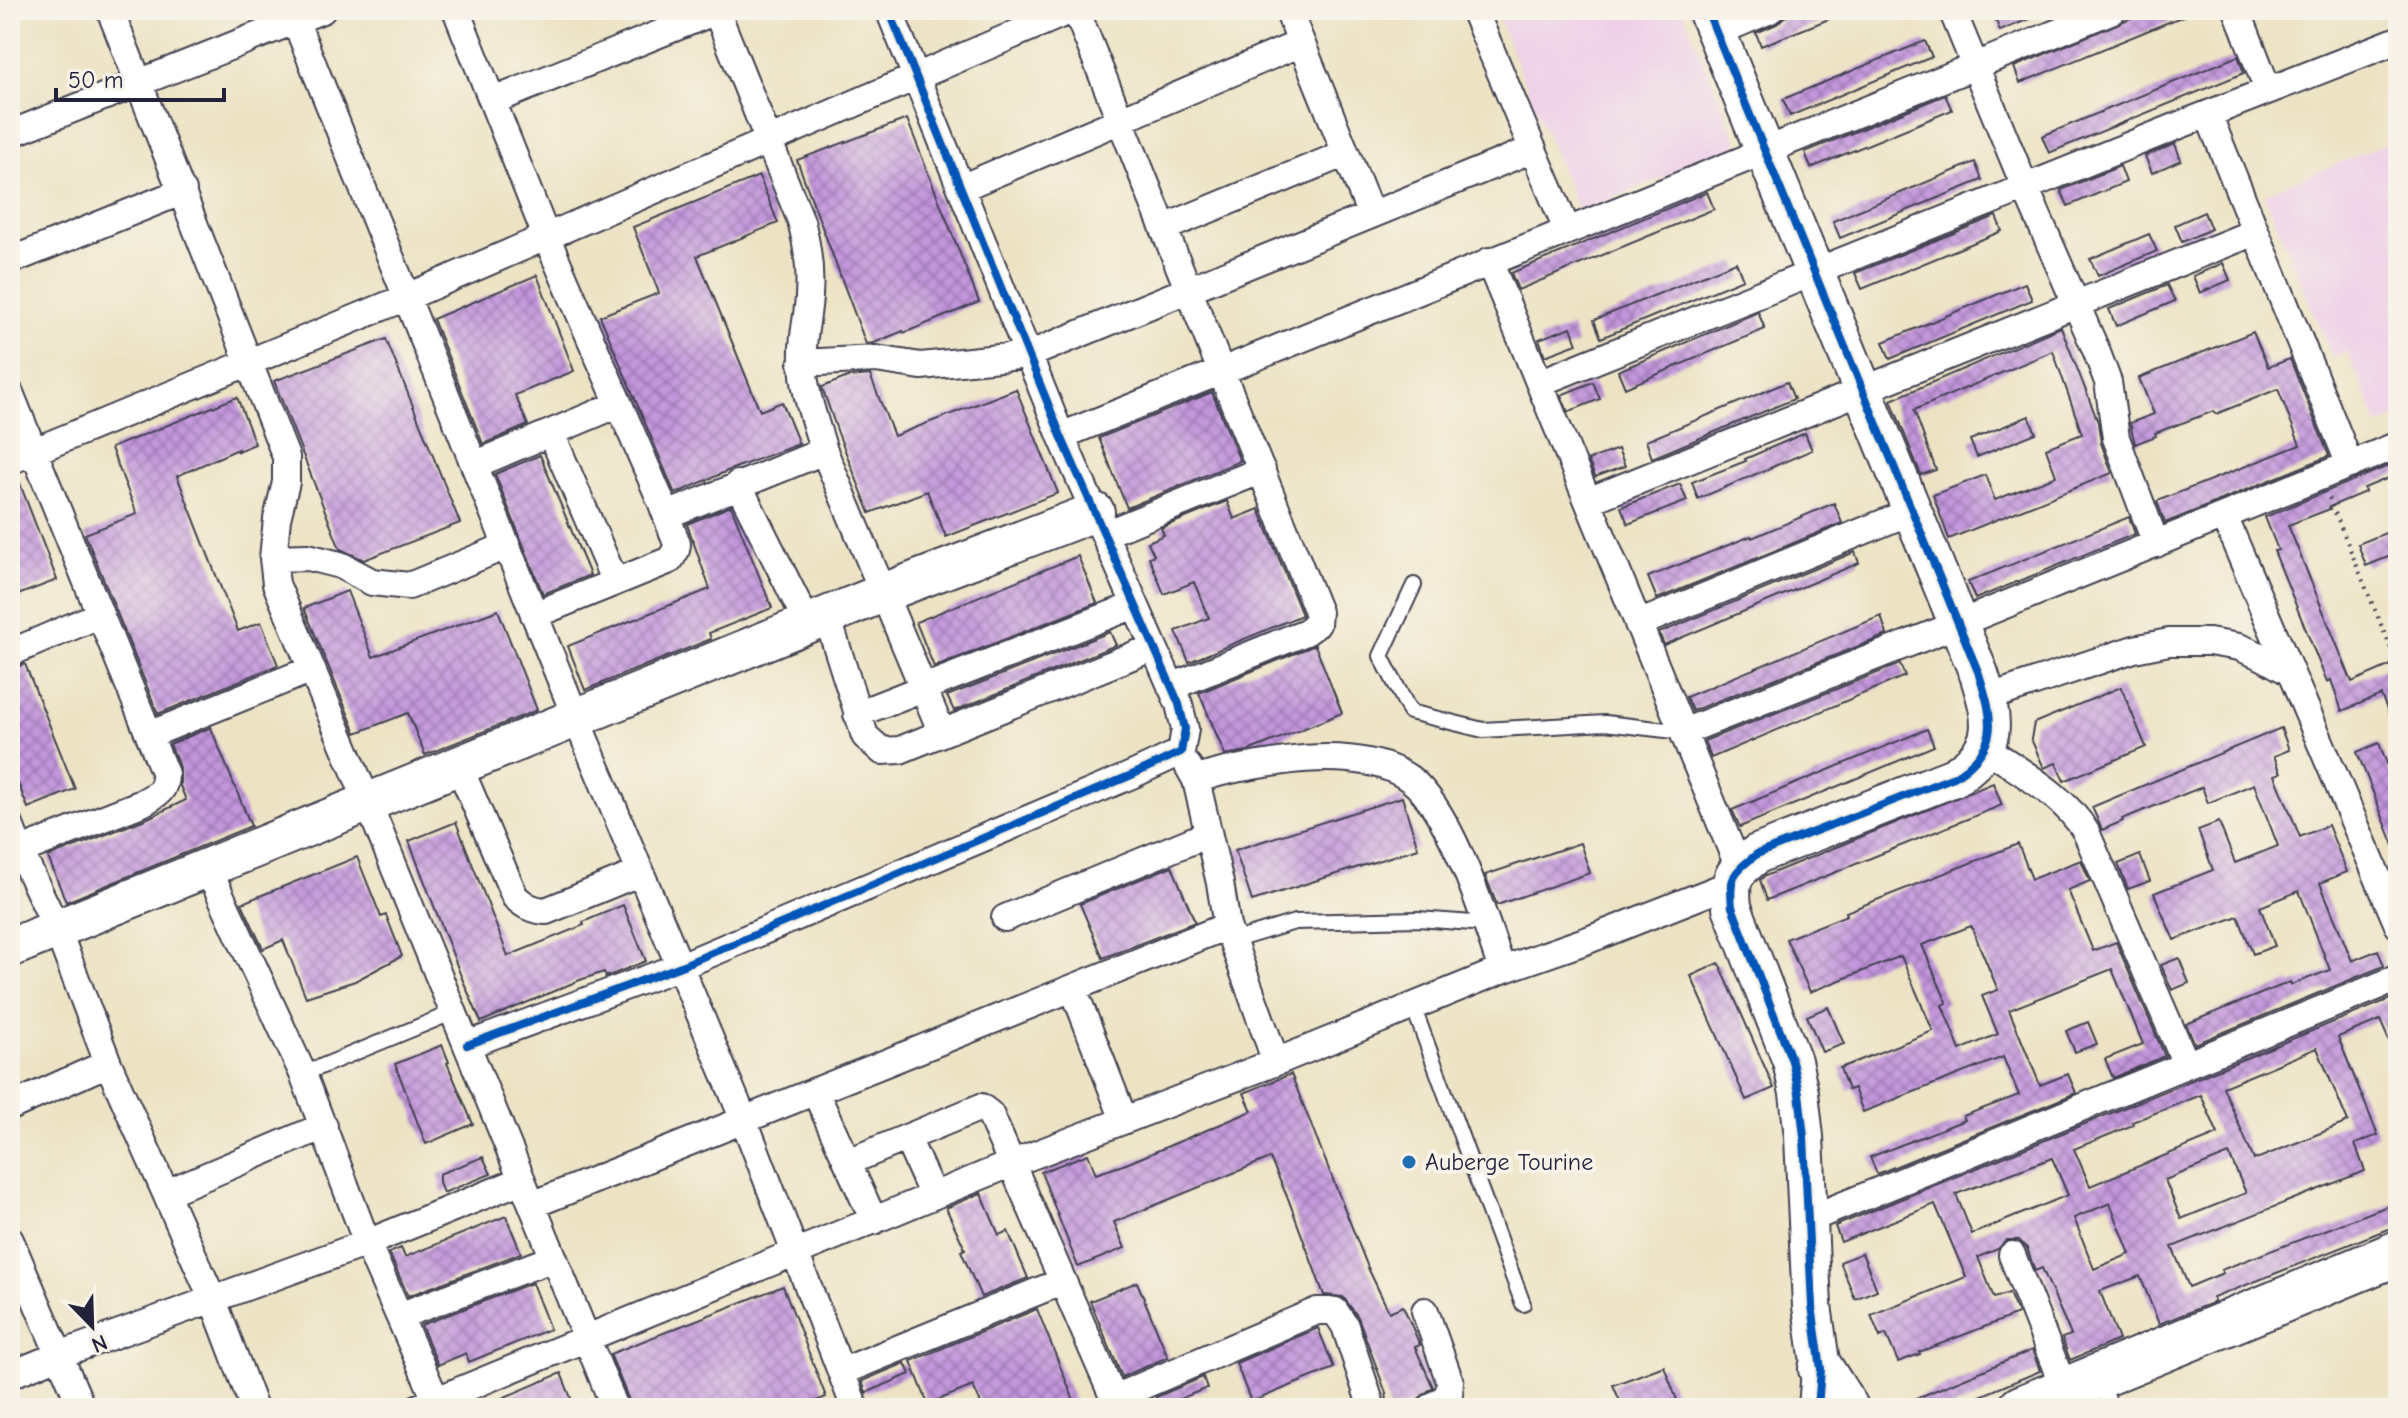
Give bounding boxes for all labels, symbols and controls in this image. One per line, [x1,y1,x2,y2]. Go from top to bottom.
scale bar [56,52,224,102]
text: 50 m [68,66,124,94]
place label: Auberge Tourine [1425,1148,1593,1176]
marker: Auberge Tourine [1400,1153,1418,1171]
north arrow [52,1286,132,1366]
text: N [88,1329,111,1358]

